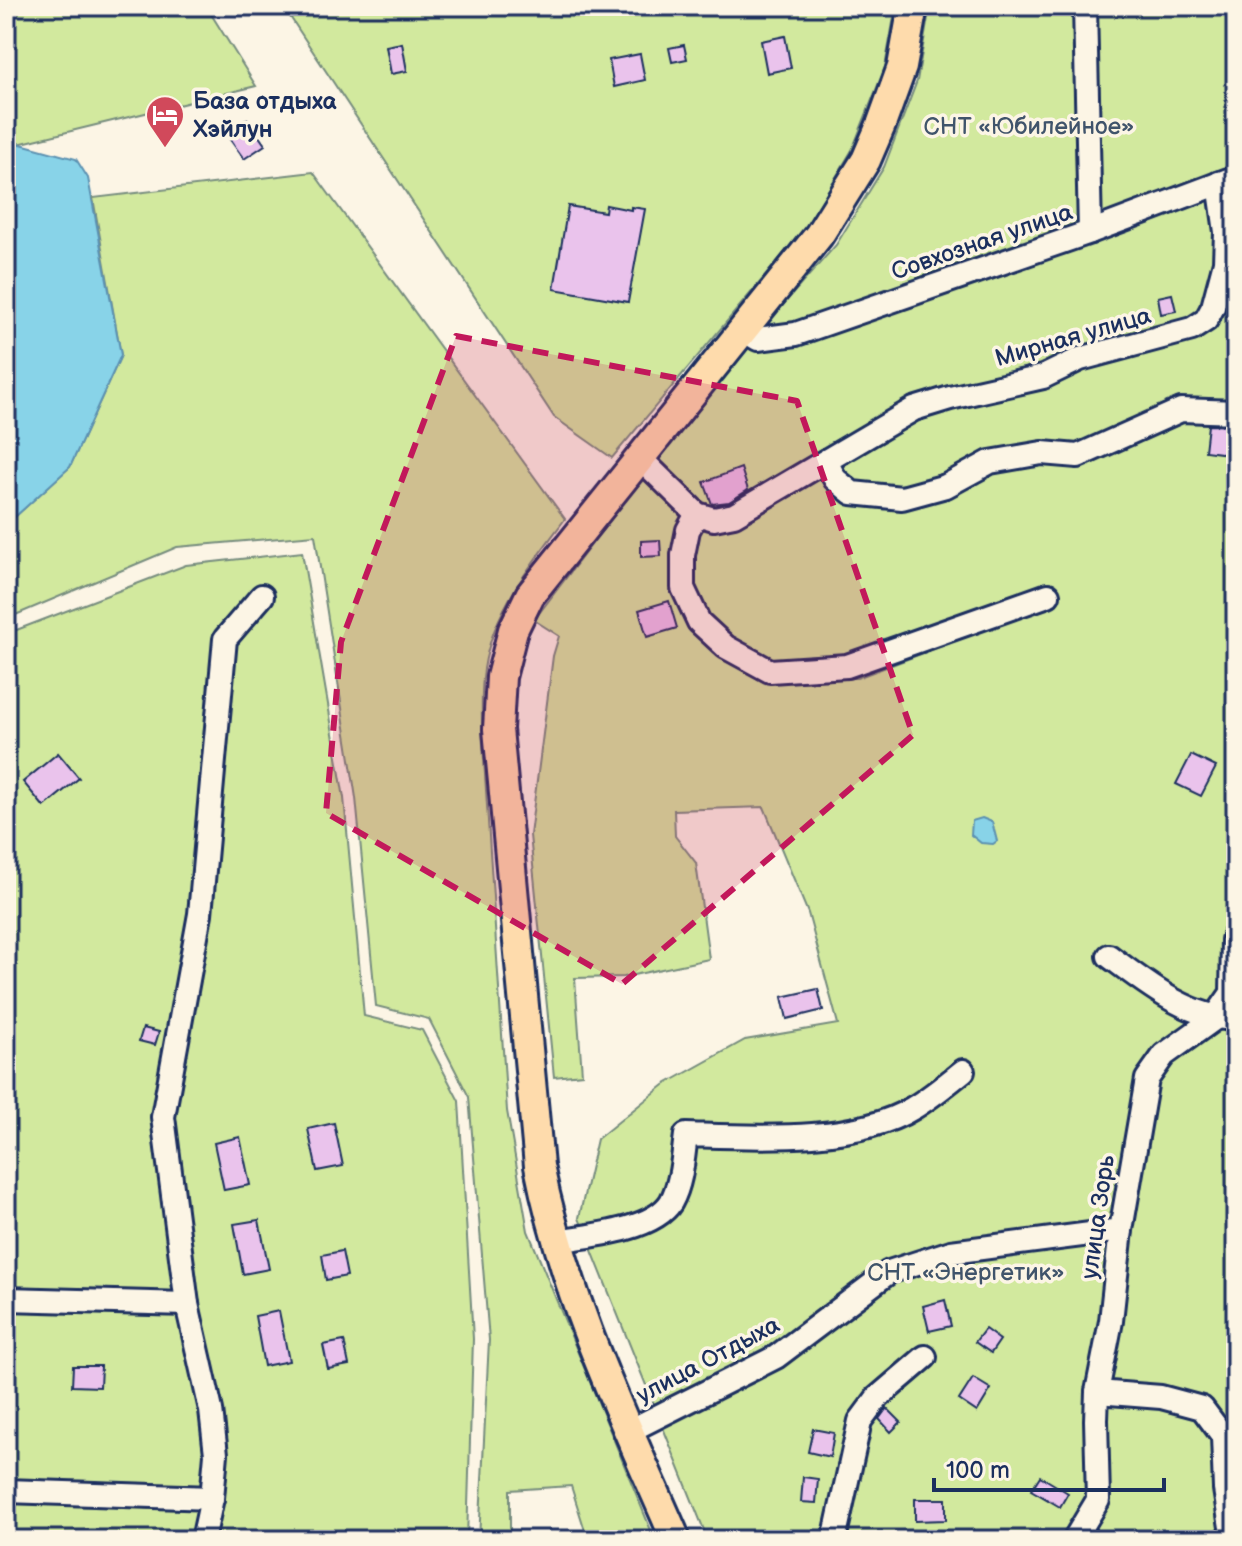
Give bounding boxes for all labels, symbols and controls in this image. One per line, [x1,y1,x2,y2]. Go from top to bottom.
place label: База отдыха Хэйлун [192,87,338,144]
hotel icon: База отдыха Хэйлун [144,94,186,149]
park label: СНТ «Юбилейное» [924,112,1134,141]
street label: Совхозная улица [888,197,1076,287]
street label: Мирная улица [992,301,1154,373]
street label: улица Зорь [1075,1153,1121,1281]
park label: СНТ «Энергетик» [867,1258,1065,1287]
street label: улица Отдыха [631,1310,785,1410]
scale bar [934,1442,1164,1492]
text: 100 m [946,1456,1010,1485]

